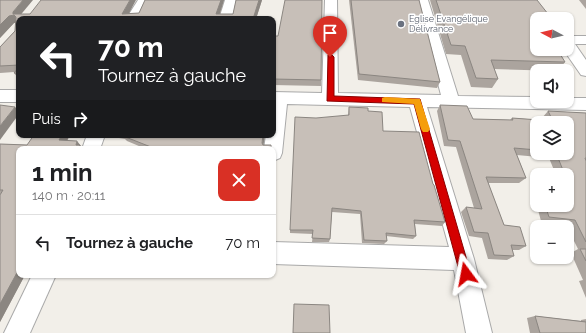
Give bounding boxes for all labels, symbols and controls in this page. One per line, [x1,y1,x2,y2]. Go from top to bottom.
north arrow [530,12,574,56]
map controls [530,12,574,264]
place label: Eglise Evangélique Délivrance [409,14,489,34]
pin [313,16,347,57]
marker: Eglise Evangélique Délivrance [396,19,406,29]
icon: arrive [319,22,341,44]
text: 70 m [98,31,164,64]
icon: left [32,32,84,84]
button: sound [530,64,574,108]
text: Tournez à gauche [98,65,246,86]
icon: right [69,108,91,130]
text: Puis [32,110,61,128]
button: layers [530,116,574,160]
text: 1 min [32,158,93,187]
button: close [218,159,260,201]
button: + [530,168,574,212]
text: 140 m · 20:11 [32,188,105,203]
button: − [530,220,574,264]
icon: left [32,232,54,254]
text: Tournez à gauche [66,234,193,252]
text: 70 m [225,234,260,252]
position arrow [445,253,487,295]

